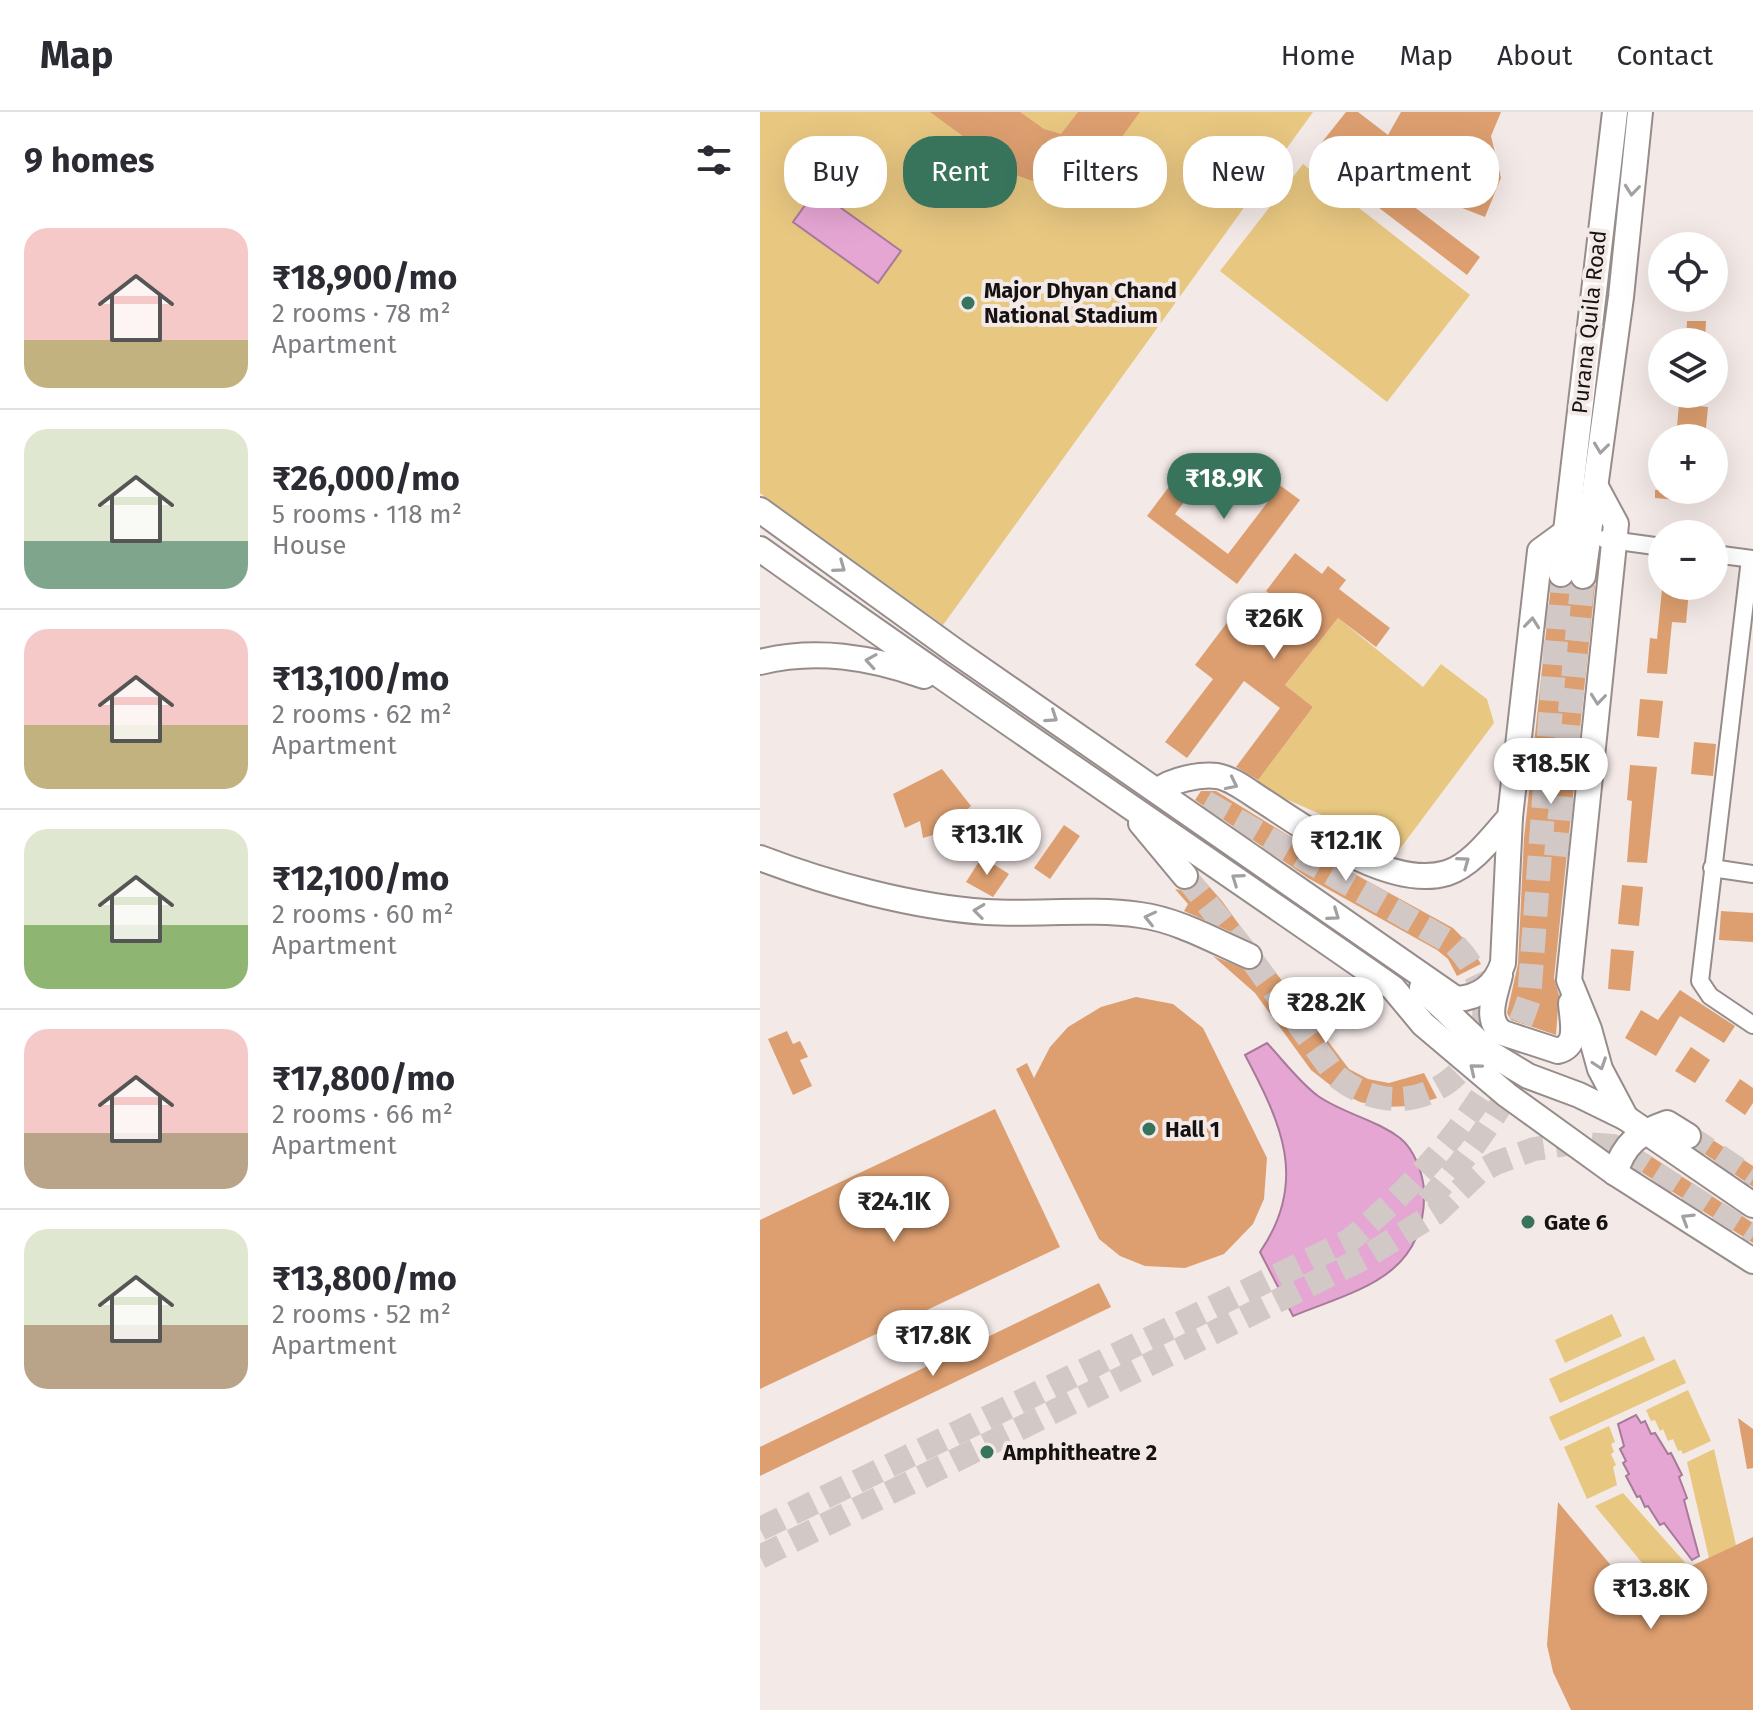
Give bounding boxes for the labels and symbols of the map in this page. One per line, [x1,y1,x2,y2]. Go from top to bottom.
one-way arrow [1623,183,1640,196]
street label: Purana Quila Road [1566,229,1612,415]
place label: Major Dhyan Chand National Stadium [984,277,1177,329]
marker: Major Dhyan Chand National Stadium [959,294,977,312]
one-way arrow [1593,441,1610,455]
pin: ₹18.9K [1159,453,1289,521]
one-way arrow [831,558,845,572]
pin: ₹26K [1227,593,1321,661]
one-way arrow [1524,616,1541,629]
one-way arrow [864,653,878,670]
one-way arrow [1589,693,1606,706]
one-way arrow [1044,708,1058,723]
pin: ₹18.5K [1486,738,1616,806]
one-way arrow [1224,774,1239,789]
pin: ₹13.1K [922,809,1052,877]
pin: ₹12.1K [1281,815,1411,883]
one-way arrow [1456,857,1470,871]
one-way arrow [1232,874,1246,889]
one-way arrow [972,902,985,919]
one-way arrow [1325,905,1339,920]
one-way arrow [1144,910,1158,927]
pin: ₹28.2K [1261,977,1391,1045]
one-way arrow [1590,1056,1606,1070]
one-way arrow [1470,1064,1484,1079]
place label: Hall 1 [1165,1116,1220,1143]
marker: Hall 1 [1140,1120,1158,1138]
pin: ₹24.1K [829,1176,959,1244]
place label: Gate 6 [1544,1209,1608,1236]
marker: Gate 6 [1519,1213,1537,1231]
one-way arrow [1681,1213,1696,1228]
pin: ₹17.8K [868,1310,998,1378]
place label: Amphitheatre 2 [1002,1439,1157,1466]
marker: Amphitheatre 2 [978,1443,996,1461]
pin: ₹13.8K [1586,1563,1716,1631]

